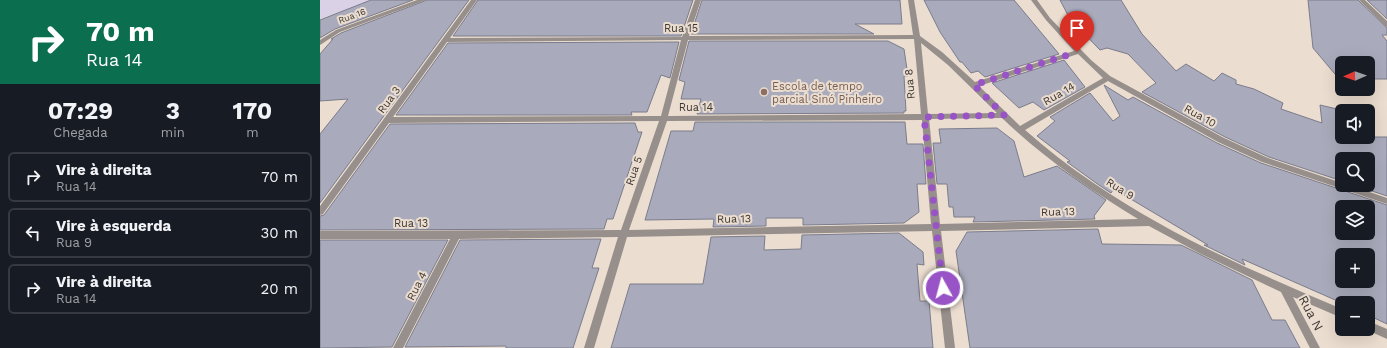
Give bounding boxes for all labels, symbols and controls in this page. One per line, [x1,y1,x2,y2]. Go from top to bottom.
street label: Rua 16 [337,6,367,26]
pin [1060,11,1094,52]
text: 70 m [86,15,155,48]
icon: right [20,16,72,68]
icon: arrive [1066,17,1088,39]
street label: Rua 15 [664,22,698,35]
text: Rua 14 [86,49,142,70]
north arrow [1335,56,1375,96]
map controls [1335,56,1375,336]
street label: Rua 8 [902,68,918,100]
place label: Escola de tempo parcial Sinó Pinheiro [772,80,882,106]
street label: Rua 14 [1041,80,1077,108]
street label: Rua 3 [375,84,403,116]
marker: Escola de tempo parcial Sinó Pinheiro [759,87,769,97]
text: 07:29 [48,97,113,125]
text: 3 [166,97,180,125]
text: 170 [232,97,272,125]
street label: Rua 14 [679,101,714,114]
street label: Rua 10 [1182,102,1218,130]
button: sound [1335,104,1375,144]
text: Chegada [53,125,108,140]
text: min [161,125,185,140]
text: m [246,125,259,140]
button: search [1335,152,1375,192]
street label: Rua 5 [623,155,645,187]
text: Vire à direita [56,161,151,179]
icon: right [22,166,44,188]
text: 70 m [261,168,298,186]
street label: Rua 9 [1104,175,1137,203]
text: Rua 14 [56,179,97,194]
button: layers [1335,200,1375,240]
street label: Rua 13 [1041,205,1075,219]
street label: Rua 13 [717,212,751,226]
text: Vire à esquerda [56,217,171,235]
street label: Rua 13 [394,217,428,230]
icon: left [22,222,44,244]
text: 30 m [261,224,298,242]
text: Rua 9 [56,235,92,250]
button: + [1335,248,1375,288]
position arrow [922,267,964,309]
street label: Rua 4 [404,269,430,303]
text: Vire à direita [56,273,151,291]
icon: right [22,278,44,300]
text: 20 m [261,280,298,298]
text: Rua 14 [56,291,97,306]
street label: Rua N [1296,293,1326,333]
button: − [1335,296,1375,336]

